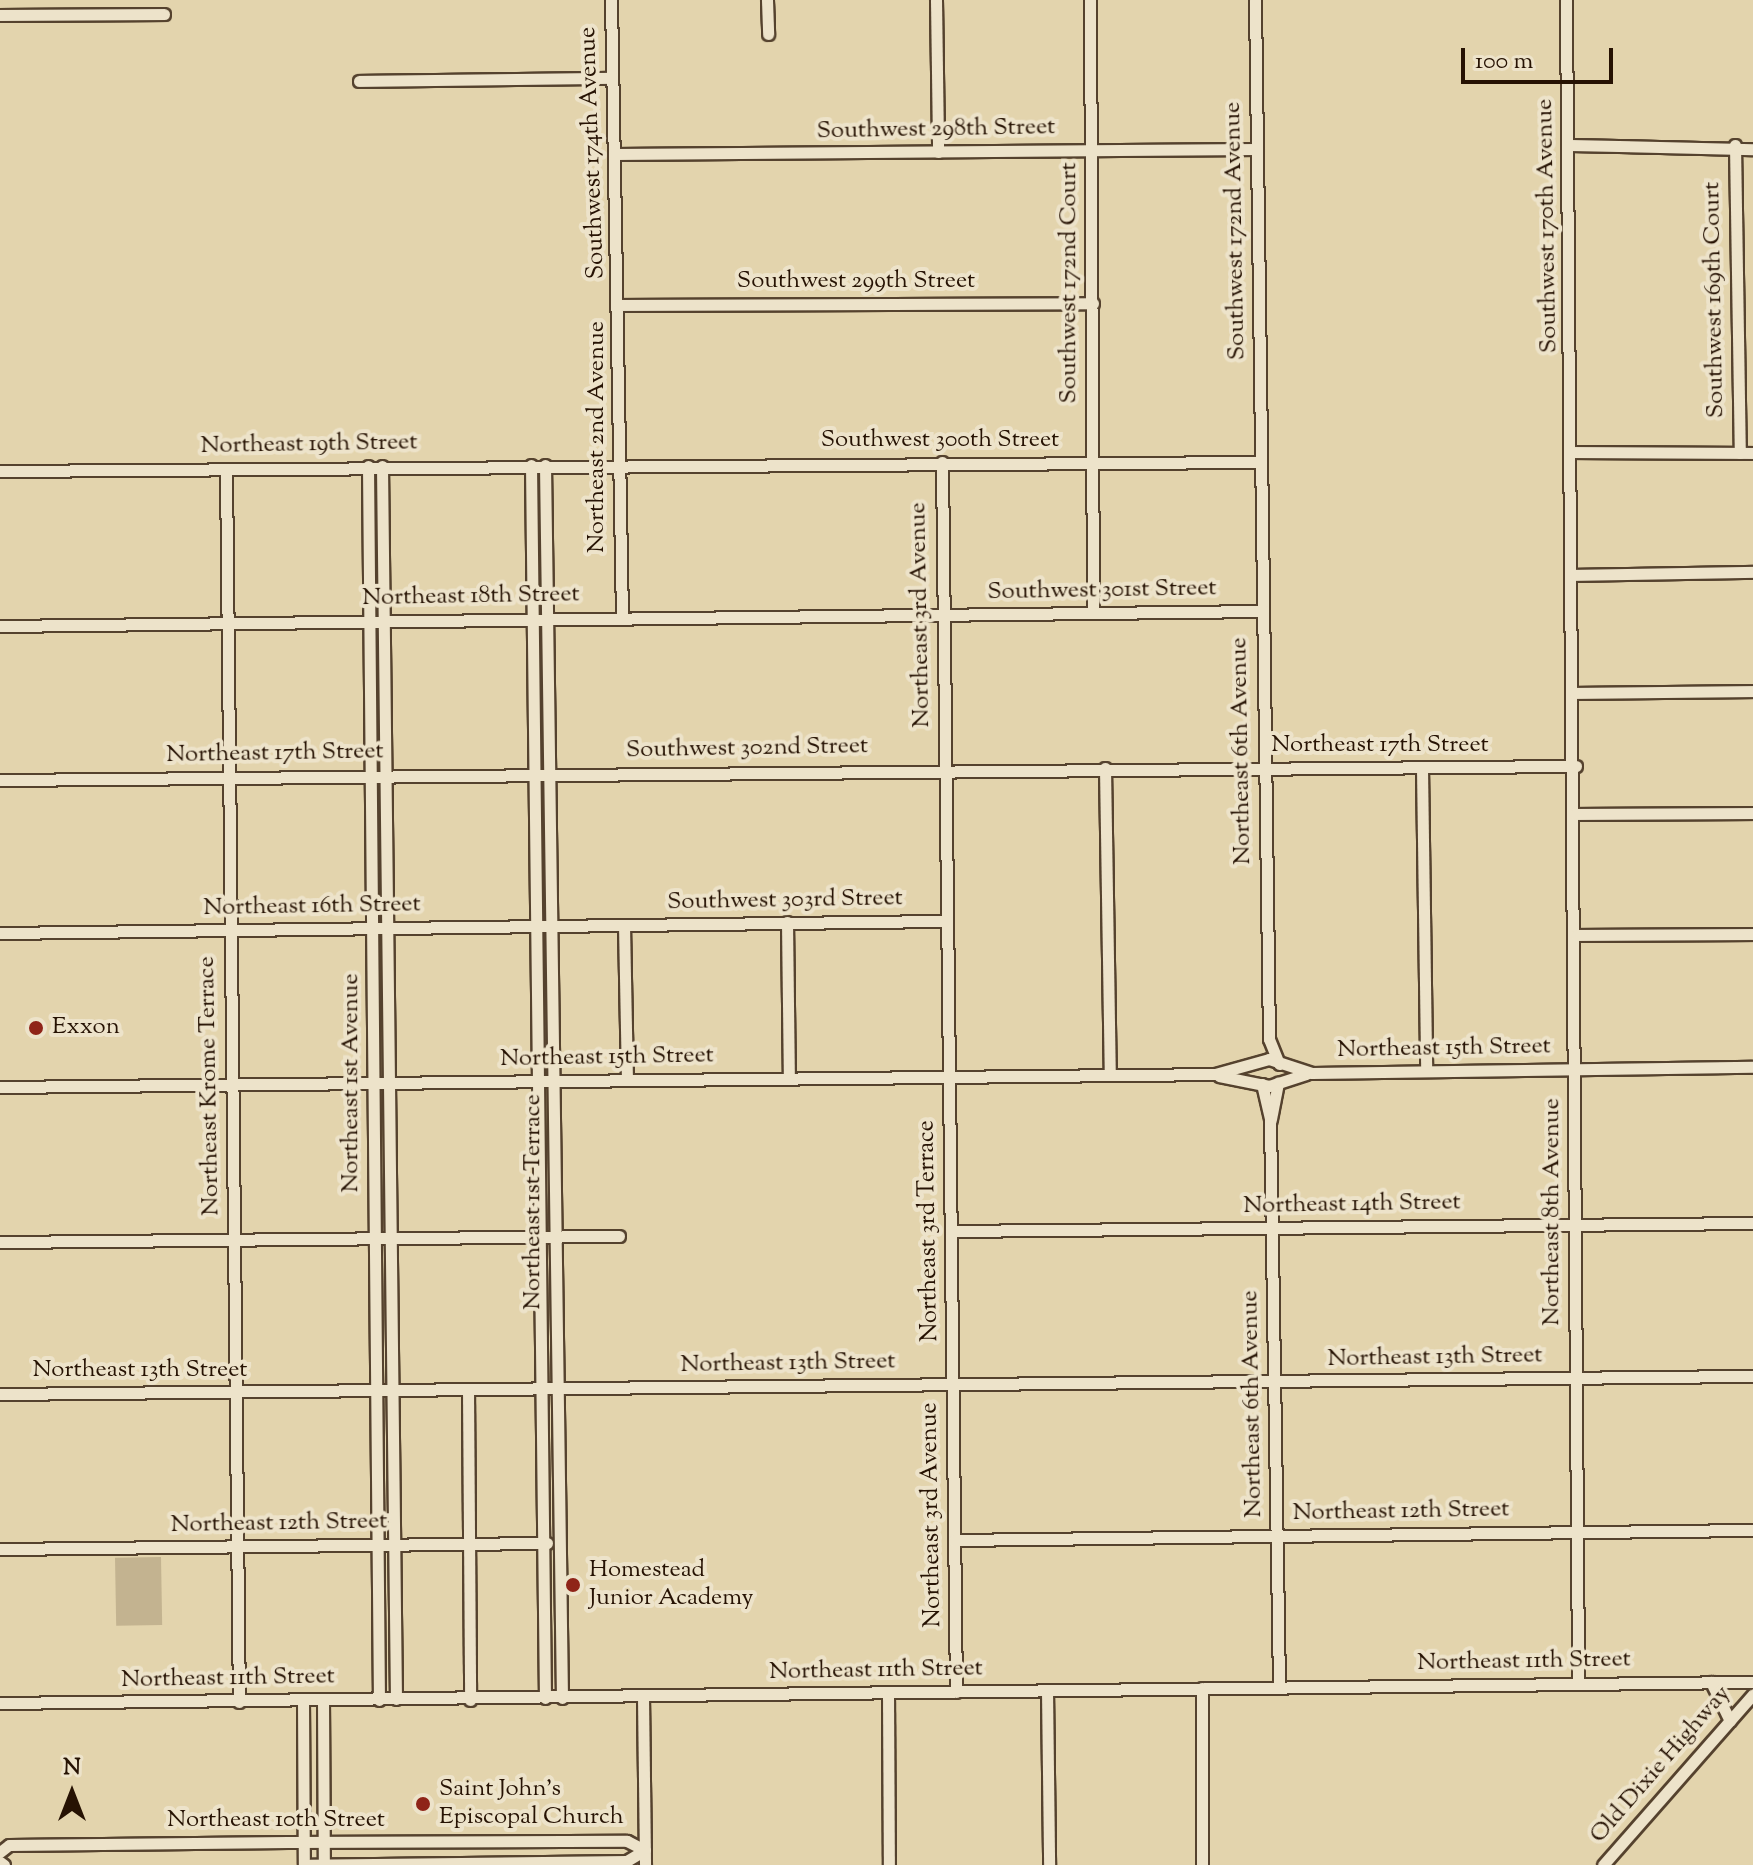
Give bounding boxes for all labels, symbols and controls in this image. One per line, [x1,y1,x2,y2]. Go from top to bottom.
street label: Southwest 174th Avenue [574,26,612,280]
scale bar [1465,32,1617,82]
text: 100 m [1475,45,1533,79]
street label: Southwest 170th Avenue [1531,99,1565,353]
street label: Southwest 172nd Avenue [1219,102,1253,360]
street label: Southwest 298th Street [816,114,1056,146]
street label: Southwest 172nd Court [1056,162,1084,404]
street label: Southwest 169th Court [1699,182,1731,418]
street label: Southwest 299th Street [737,268,975,296]
street label: Northeast 2nd Avenue [584,321,612,553]
street label: Southwest 300th Street [821,427,1059,455]
street label: Northeast 19th Street [200,429,418,461]
street label: Northeast 3rd Avenue [905,502,937,728]
street label: Southwest 301st Street [987,575,1217,607]
street label: Northeast 18th Street [362,581,580,613]
street label: Northeast 6th Avenue [1226,637,1258,865]
street label: Southwest 302nd Street [626,732,868,766]
street label: Northeast 17th Street [1271,732,1489,760]
street label: Northeast 17th Street [166,738,384,770]
street label: Southwest 303rd Street [667,885,903,917]
street label: Northeast 16th Street [203,891,421,923]
street label: Northeast Krome Terrace [193,956,227,1216]
street label: Northeast 1st Avenue [338,973,366,1193]
place label: Exxon [52,1014,120,1042]
marker: Exxon [27,1019,45,1037]
street label: Northeast 15th Street [1337,1033,1551,1065]
street label: Northeast 15th Street [500,1042,714,1074]
street label: Northeast 1st Terrace [520,1094,548,1310]
street label: Northeast 8th Avenue [1539,1098,1567,1326]
street label: Northeast 3rd Terrace [913,1120,945,1342]
street label: Northeast 14th Street [1243,1189,1461,1221]
street label: Northeast 6th Avenue [1237,1290,1269,1518]
street label: Northeast 13th Street [1327,1342,1543,1374]
street label: Northeast 13th Street [680,1348,896,1380]
street label: Northeast 13th Street [32,1357,248,1385]
street label: Northeast 3rd Avenue [916,1402,948,1628]
street label: Northeast 12th Street [1292,1496,1510,1528]
street label: Northeast 12th Street [170,1508,388,1540]
place label: Homestead Junior Academy [589,1557,753,1613]
marker: Homestead Junior Academy [564,1576,582,1594]
street label: Northeast 11th Street [1417,1646,1631,1678]
street label: Northeast 11th Street [769,1655,983,1687]
street label: Northeast 11th Street [121,1663,335,1695]
street label: Old Dixie Highway [1585,1680,1737,1850]
north arrow [32,1753,112,1833]
text: N [63,1753,81,1785]
place label: Saint John's Episcopal Church [439,1776,624,1832]
marker: Saint John's Episcopal Church [414,1795,432,1813]
street label: Northeast 10th Street [167,1807,385,1835]

